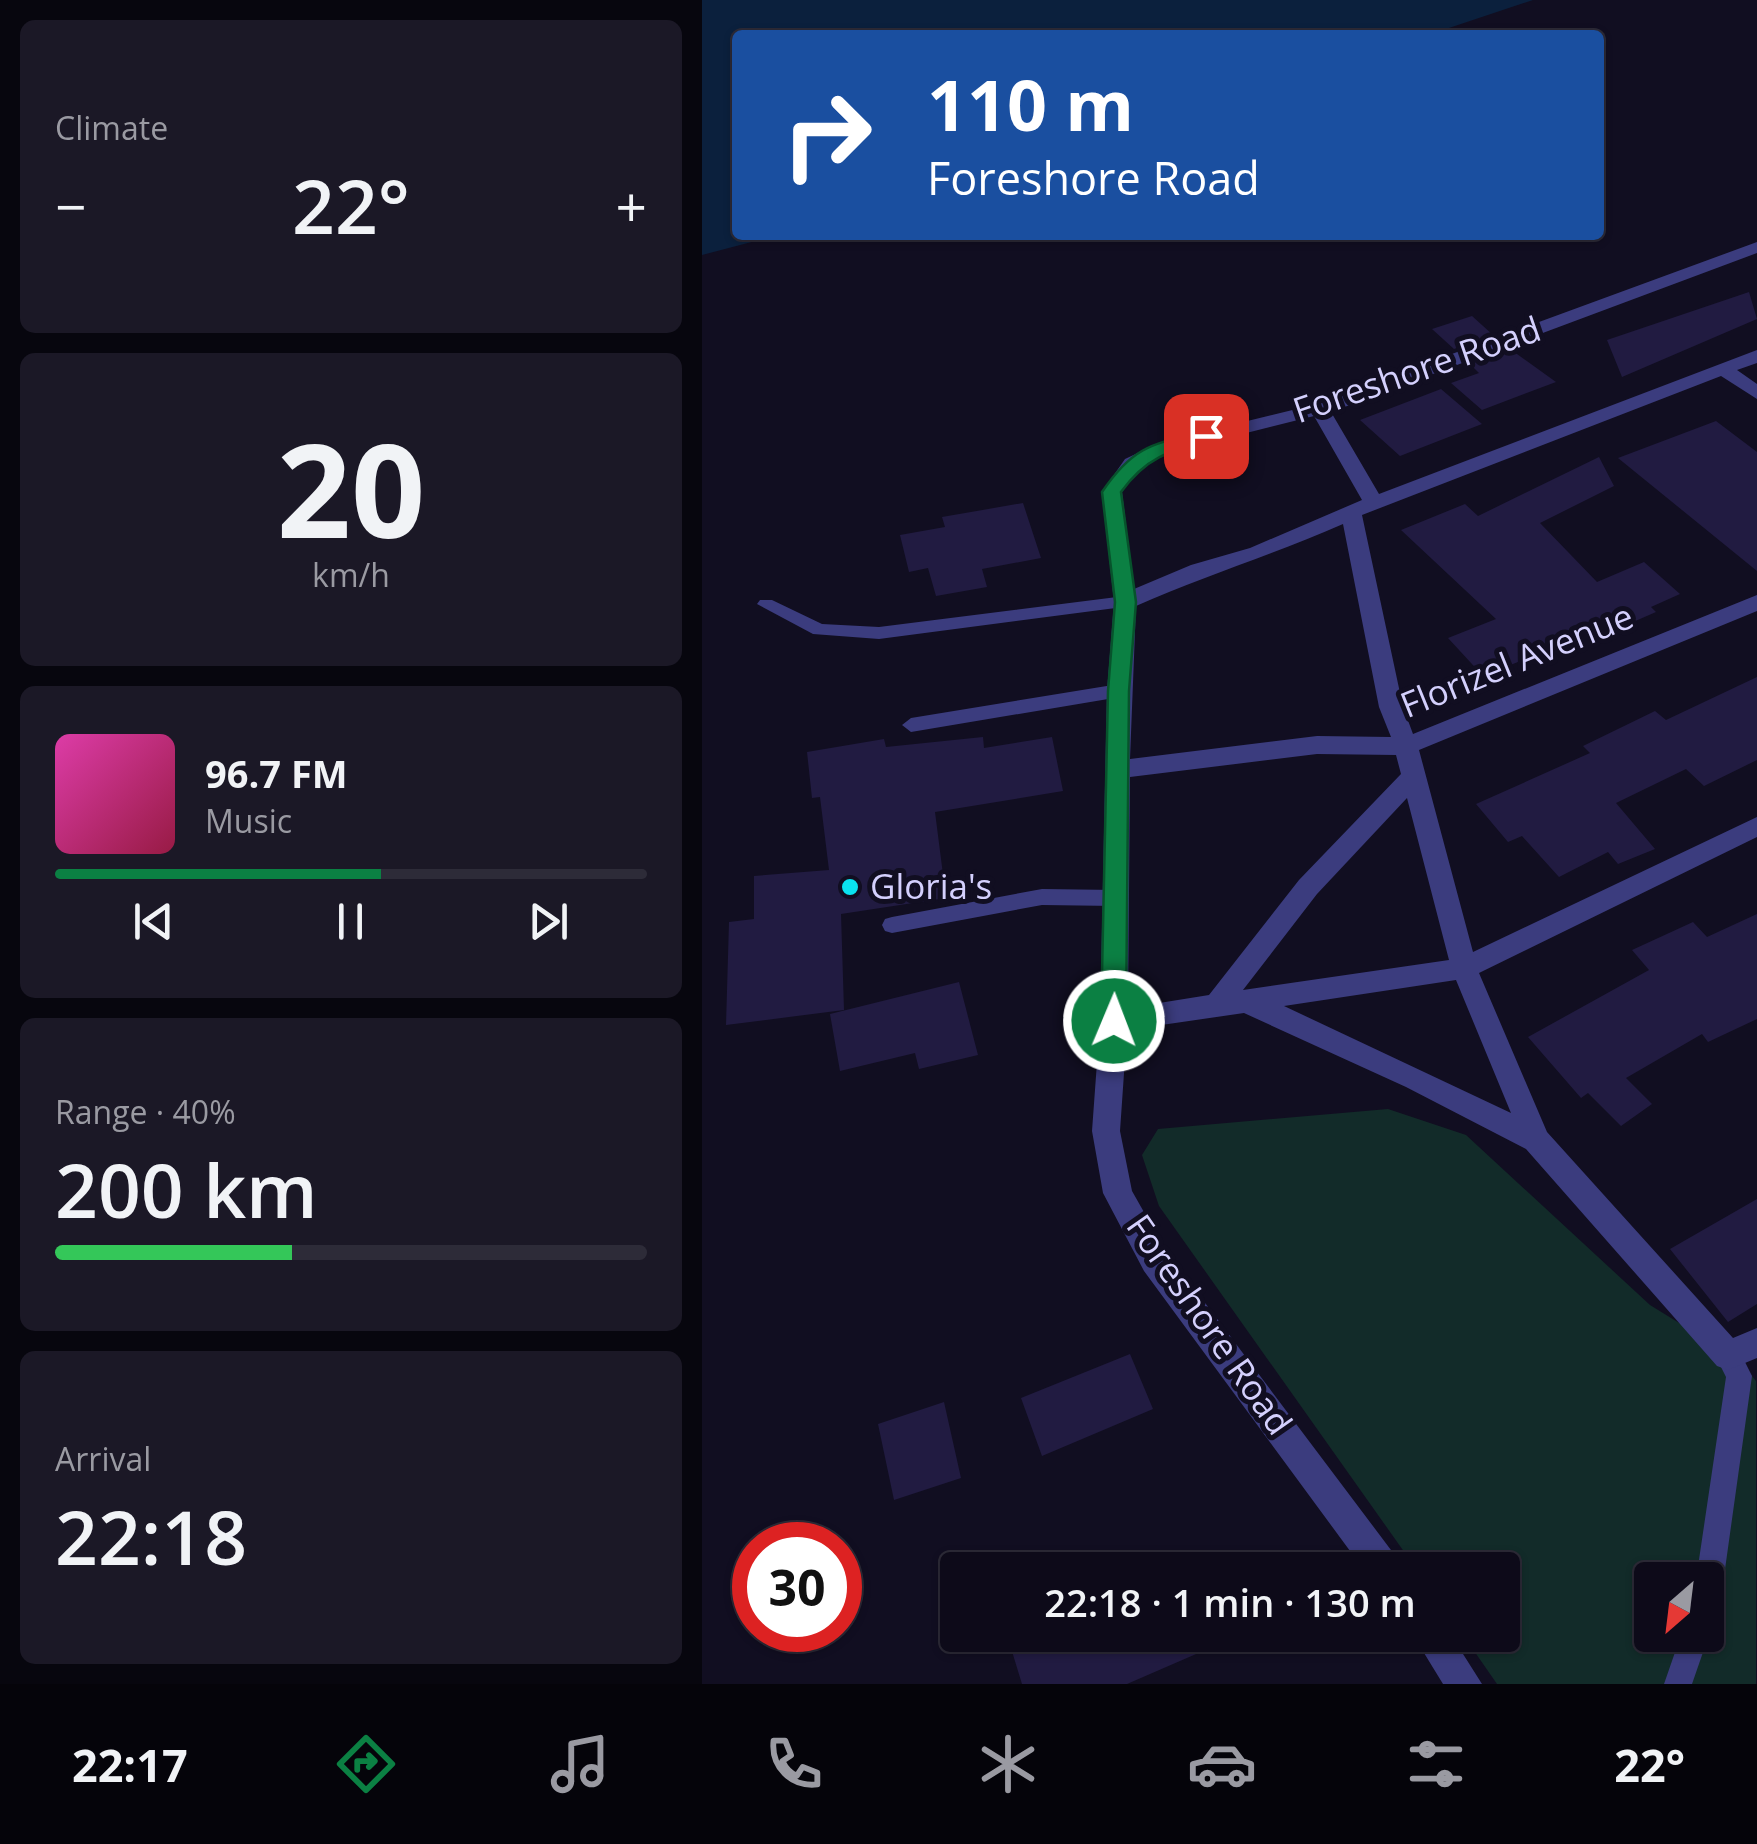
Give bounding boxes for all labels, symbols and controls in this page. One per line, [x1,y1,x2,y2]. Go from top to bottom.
text: 110 m [927,56,1134,152]
icon: right [762,70,892,200]
text: Climate [55,106,168,149]
text: Foreshore Road [927,147,1260,208]
text: 22° [292,154,410,256]
text: − [55,168,86,243]
text: + [616,168,647,243]
street label: Foreshore Road [1286,304,1547,433]
pin [1164,394,1249,479]
text: 20 [277,399,425,576]
icon: arrive [1179,409,1234,464]
text: km/h [312,553,390,596]
street label: Florizel Avenue [1393,592,1640,728]
text: 96.7 FM [205,747,348,799]
text: Music [205,799,292,842]
place label: Gloria's [870,862,992,909]
marker: Gloria's [839,876,861,898]
icon: previous [126,894,181,949]
icon: pause [323,894,378,949]
icon: next [521,894,576,949]
position arrow [1062,969,1166,1073]
text: Range · 40% [55,1090,236,1133]
text: 200 km [55,1138,318,1240]
street label: Foreshore Road [1117,1205,1304,1444]
text: Arrival [55,1437,151,1480]
text: 22:18 [55,1485,247,1587]
speed limit sign: 30 [732,1522,862,1652]
north arrow [1634,1562,1724,1652]
map controls [1634,1562,1724,1652]
text: 22:18 · 1 min · 130 m [1044,1576,1416,1628]
icon: directions [331,1729,401,1799]
icon: music [545,1729,615,1799]
icon: phone [759,1729,829,1799]
icon: climate [973,1729,1043,1799]
icon: car [1187,1729,1257,1799]
icon: filters [1401,1729,1471,1799]
text: 22:17 [72,1734,188,1795]
text: 22° [1614,1734,1685,1795]

